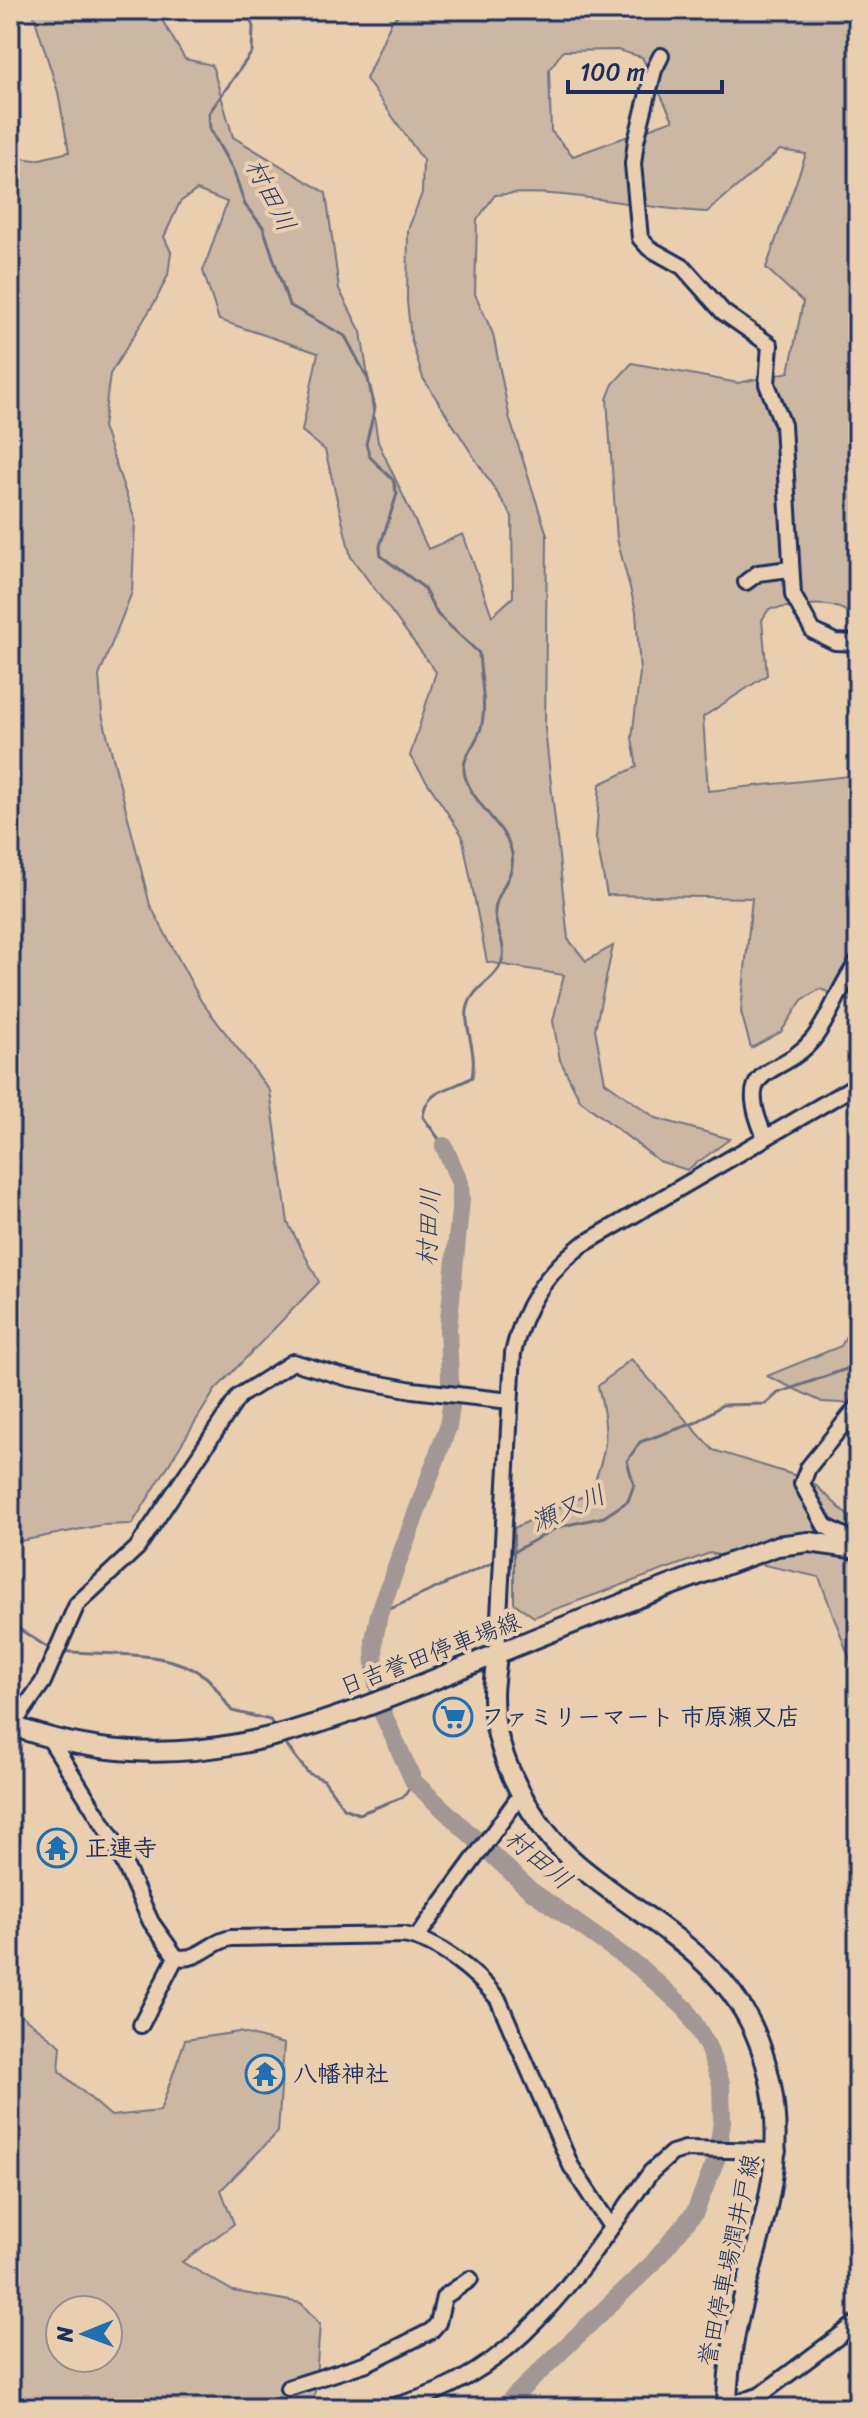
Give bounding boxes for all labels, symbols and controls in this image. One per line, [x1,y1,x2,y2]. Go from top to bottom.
scale bar [568,44,722,94]
text: 100 m [580,51,645,93]
water label: 村田川 [233,150,309,240]
water label: 村田川 [403,1187,453,1267]
water label: 瀬又川 [523,1472,613,1544]
street label: 日吉誉田停車場線 [333,1600,527,1708]
supermarket icon: ファミリーマート 市原瀬又店 [432,1696,474,1738]
place label: ファミリーマート 市原瀬又店 [481,1696,800,1738]
water label: 村田川 [494,1816,584,1902]
temple icon: 正連寺 [36,1827,78,1869]
place label: 正連寺 [85,1827,157,1869]
temple icon: 八幡神社 [244,2053,286,2095]
place label: 八幡神社 [293,2053,389,2095]
street label: 誉田停車場潤井戸線 [686,2150,772,2370]
north arrow [44,2294,124,2374]
text: N [45,2326,84,2343]

